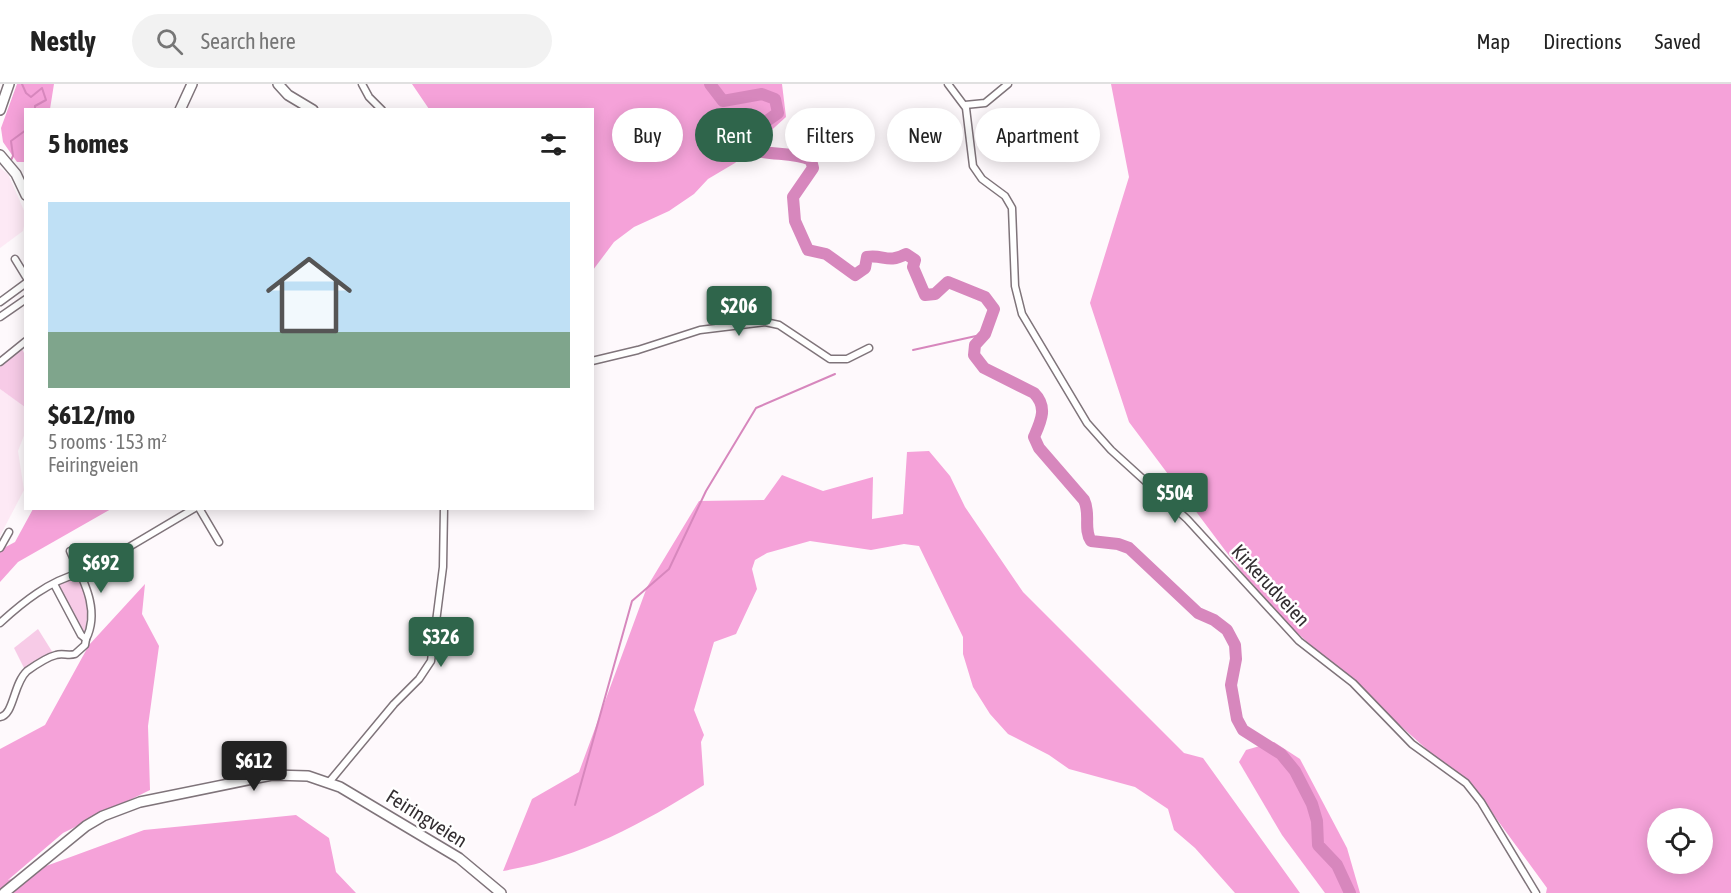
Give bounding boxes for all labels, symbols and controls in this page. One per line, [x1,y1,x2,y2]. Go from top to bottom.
search box [132,14,552,68]
text: Nestly [30,25,96,57]
icon: search [153,25,186,58]
text: Search here [201,28,296,54]
text: Map [1476,29,1510,53]
text: Directions [1543,29,1622,53]
text: Saved [1655,29,1701,53]
chip: Buy [612,108,683,162]
chip: Rent [695,108,773,162]
chip: Filters [785,108,875,162]
chip: New [887,108,963,162]
chip: Apartment [975,108,1100,162]
icon: filters [537,128,570,161]
text: 5 homes [48,129,128,159]
icon: home [255,241,363,349]
pin: $206 [703,286,775,337]
text: $206 [721,294,757,317]
text: $612/mo [48,400,135,430]
text: 5 rooms · 153 m² [48,430,167,453]
text: Feiringveien [48,453,139,476]
pin: $504 [1139,473,1211,524]
text: $504 [1157,481,1193,504]
street label: Kirkerudveien [1227,539,1315,631]
pin: $692 [65,543,137,594]
text: $692 [83,551,119,574]
pin: $326 [405,617,477,668]
text: $326 [423,625,459,648]
pin: $612 [218,741,290,792]
text: $612 [236,749,272,772]
street label: Feiringveien [382,784,472,852]
map controls [1647,808,1713,874]
button: locate [1647,808,1713,874]

